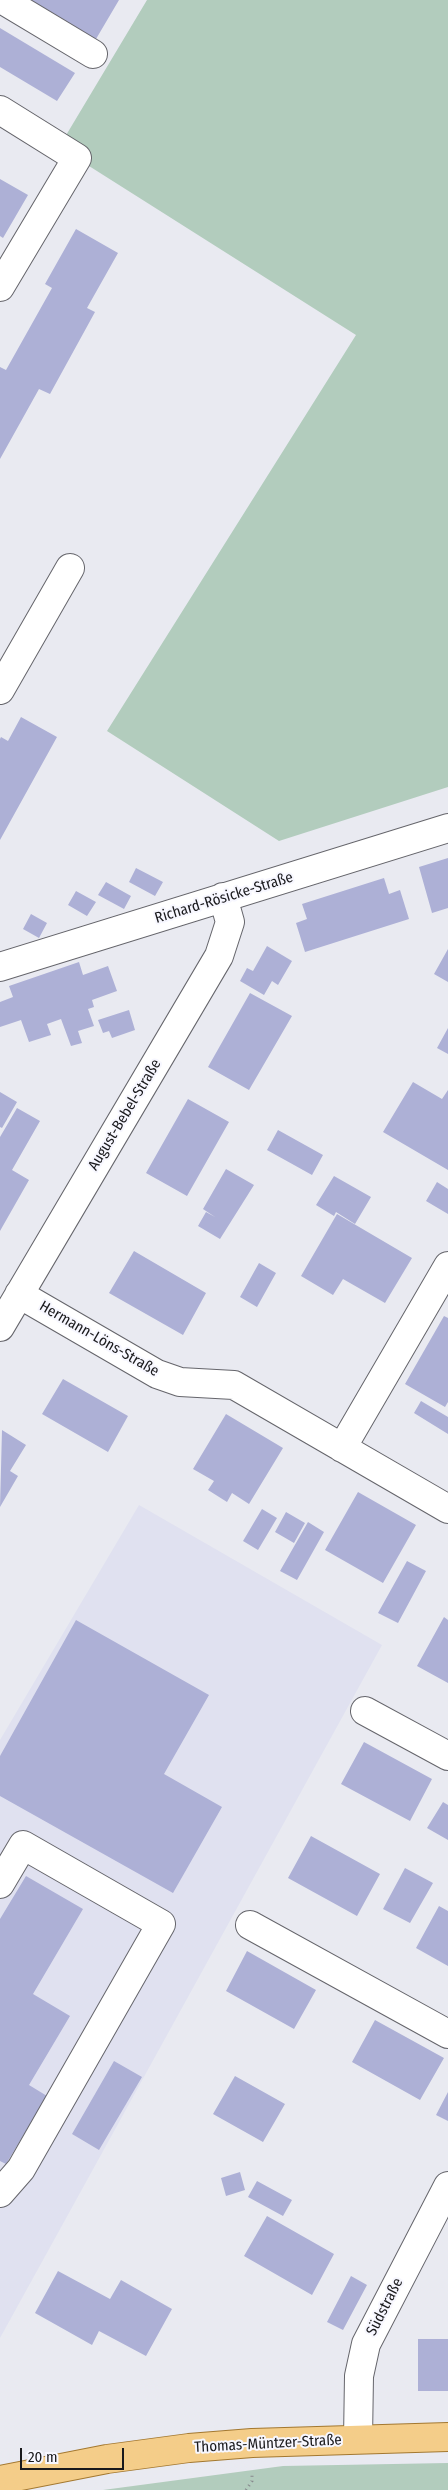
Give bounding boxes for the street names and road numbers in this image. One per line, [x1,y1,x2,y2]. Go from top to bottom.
street label: Richard-Rösicke-Straße [153,868,295,928]
street label: August-Bebel-Straße [85,1056,165,1174]
street label: Hermann-Löns-Straße [36,1297,162,1381]
street label: Südstraße [363,2275,407,2339]
street label: Thomas-Müntzer-Straße [194,2431,342,2457]

